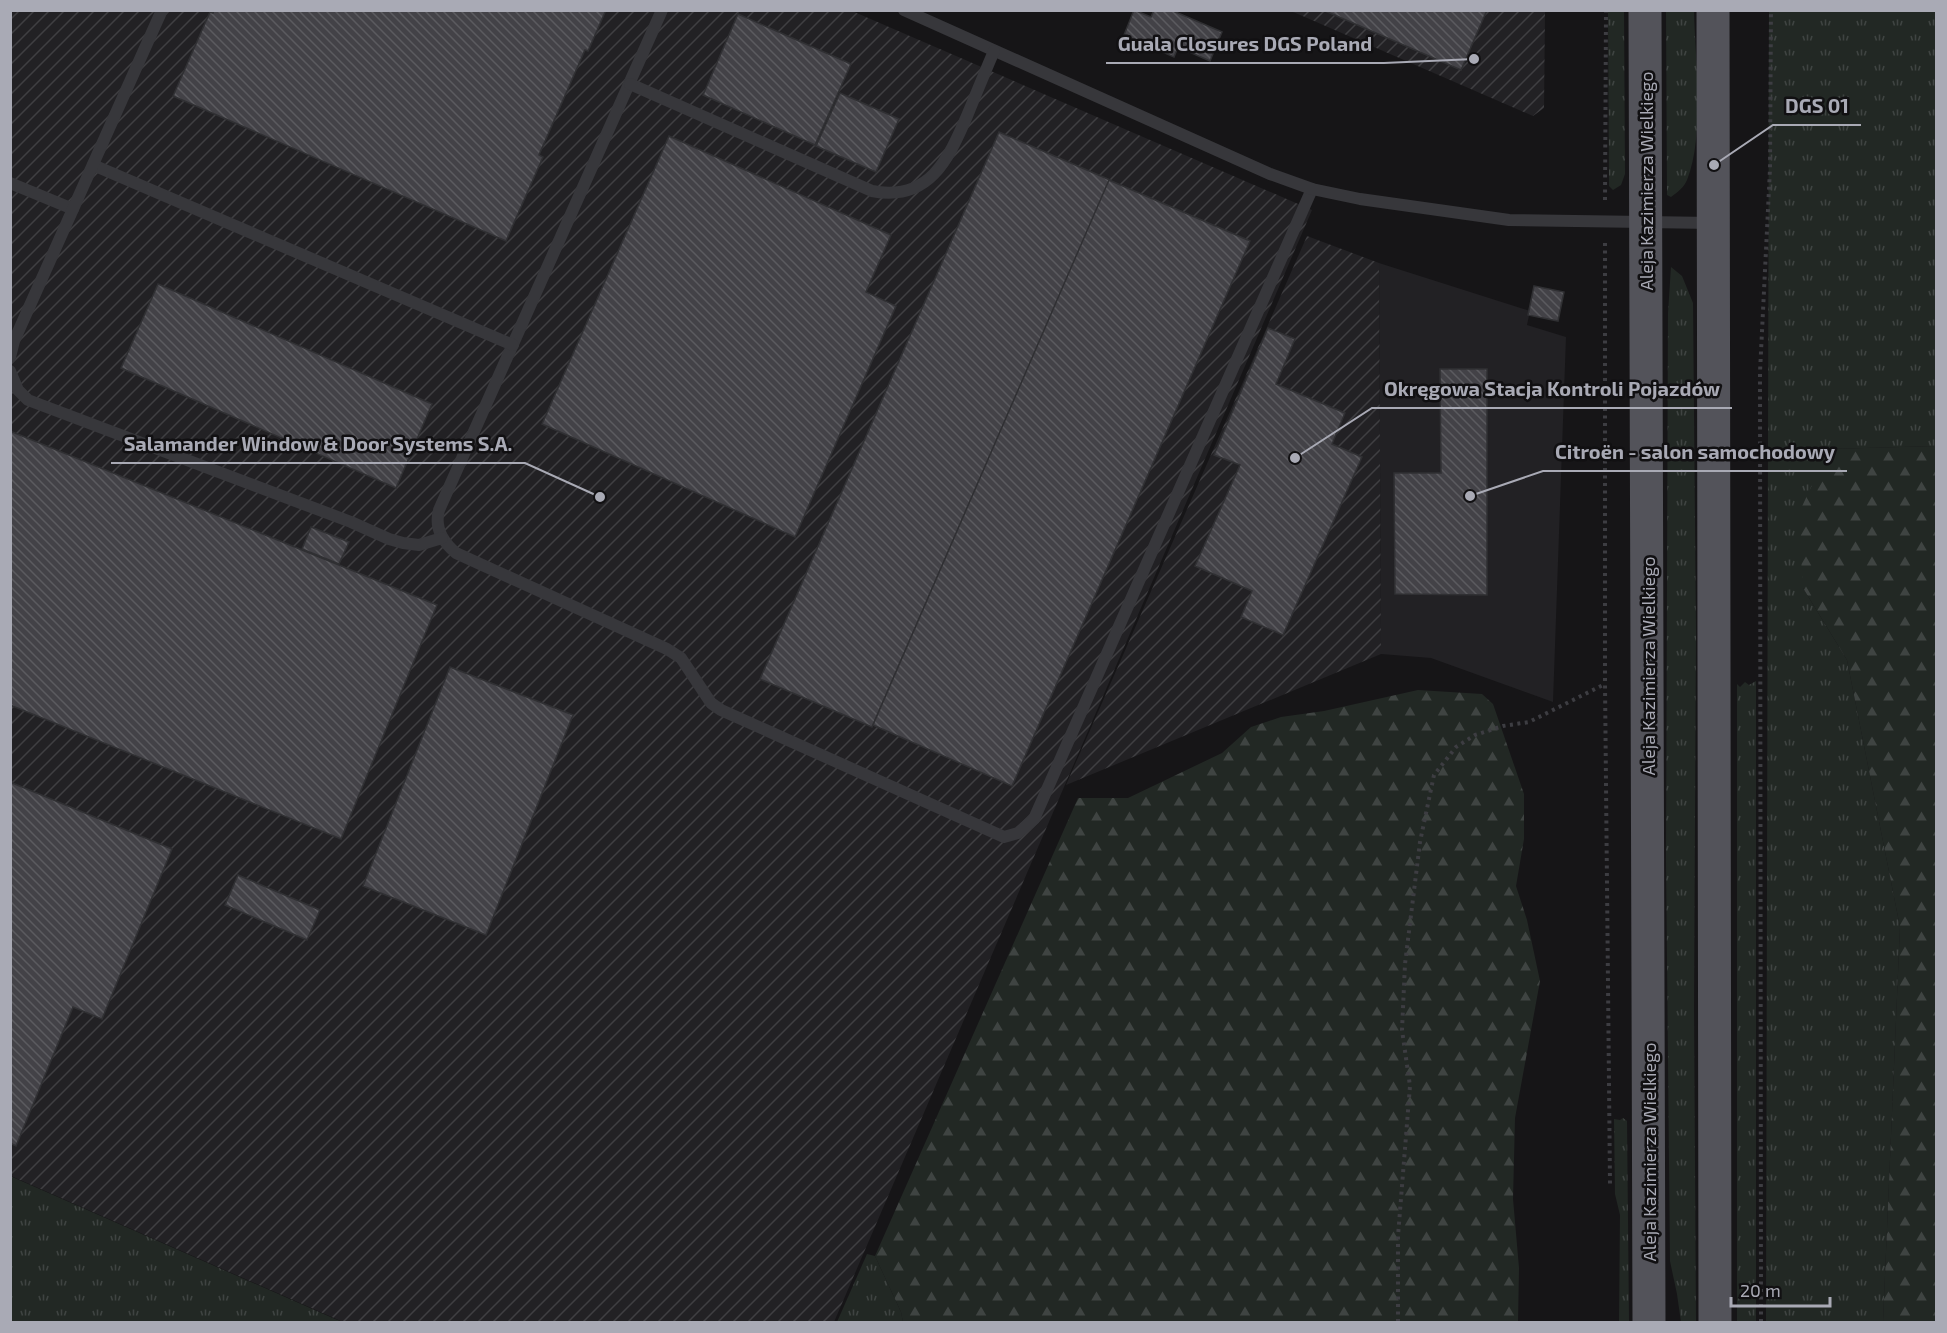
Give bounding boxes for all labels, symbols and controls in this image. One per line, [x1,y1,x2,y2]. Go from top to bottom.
callout: Guala Closures DGS Poland [1106,25,1384,63]
text: Guala Closures DGS Poland [1118,31,1372,55]
street label: Aleja Kazimierza Wielkiego [1635,72,1657,290]
callout: DGS 01 [1773,87,1861,125]
text: DGS 01 [1785,93,1849,117]
callout: Okręgowa Stacja Kontroli Pojazdów [1372,370,1732,408]
text: Okręgowa Stacja Kontroli Pojazdów [1384,376,1720,400]
callout: Salamander Window & Door Systems S.A. [111,425,525,463]
text: Salamander Window & Door Systems S.A. [124,431,512,456]
callout: Citroën - salon samochodowy [1543,433,1847,471]
text: Citroën - salon samochodowy [1555,439,1836,464]
street label: Aleja Kazimierza Wielkiego [1637,557,1659,775]
street label: Aleja Kazimierza Wielkiego [1638,1043,1660,1261]
scale bar [1731,1270,1830,1308]
text: 20 m [1740,1279,1781,1301]

